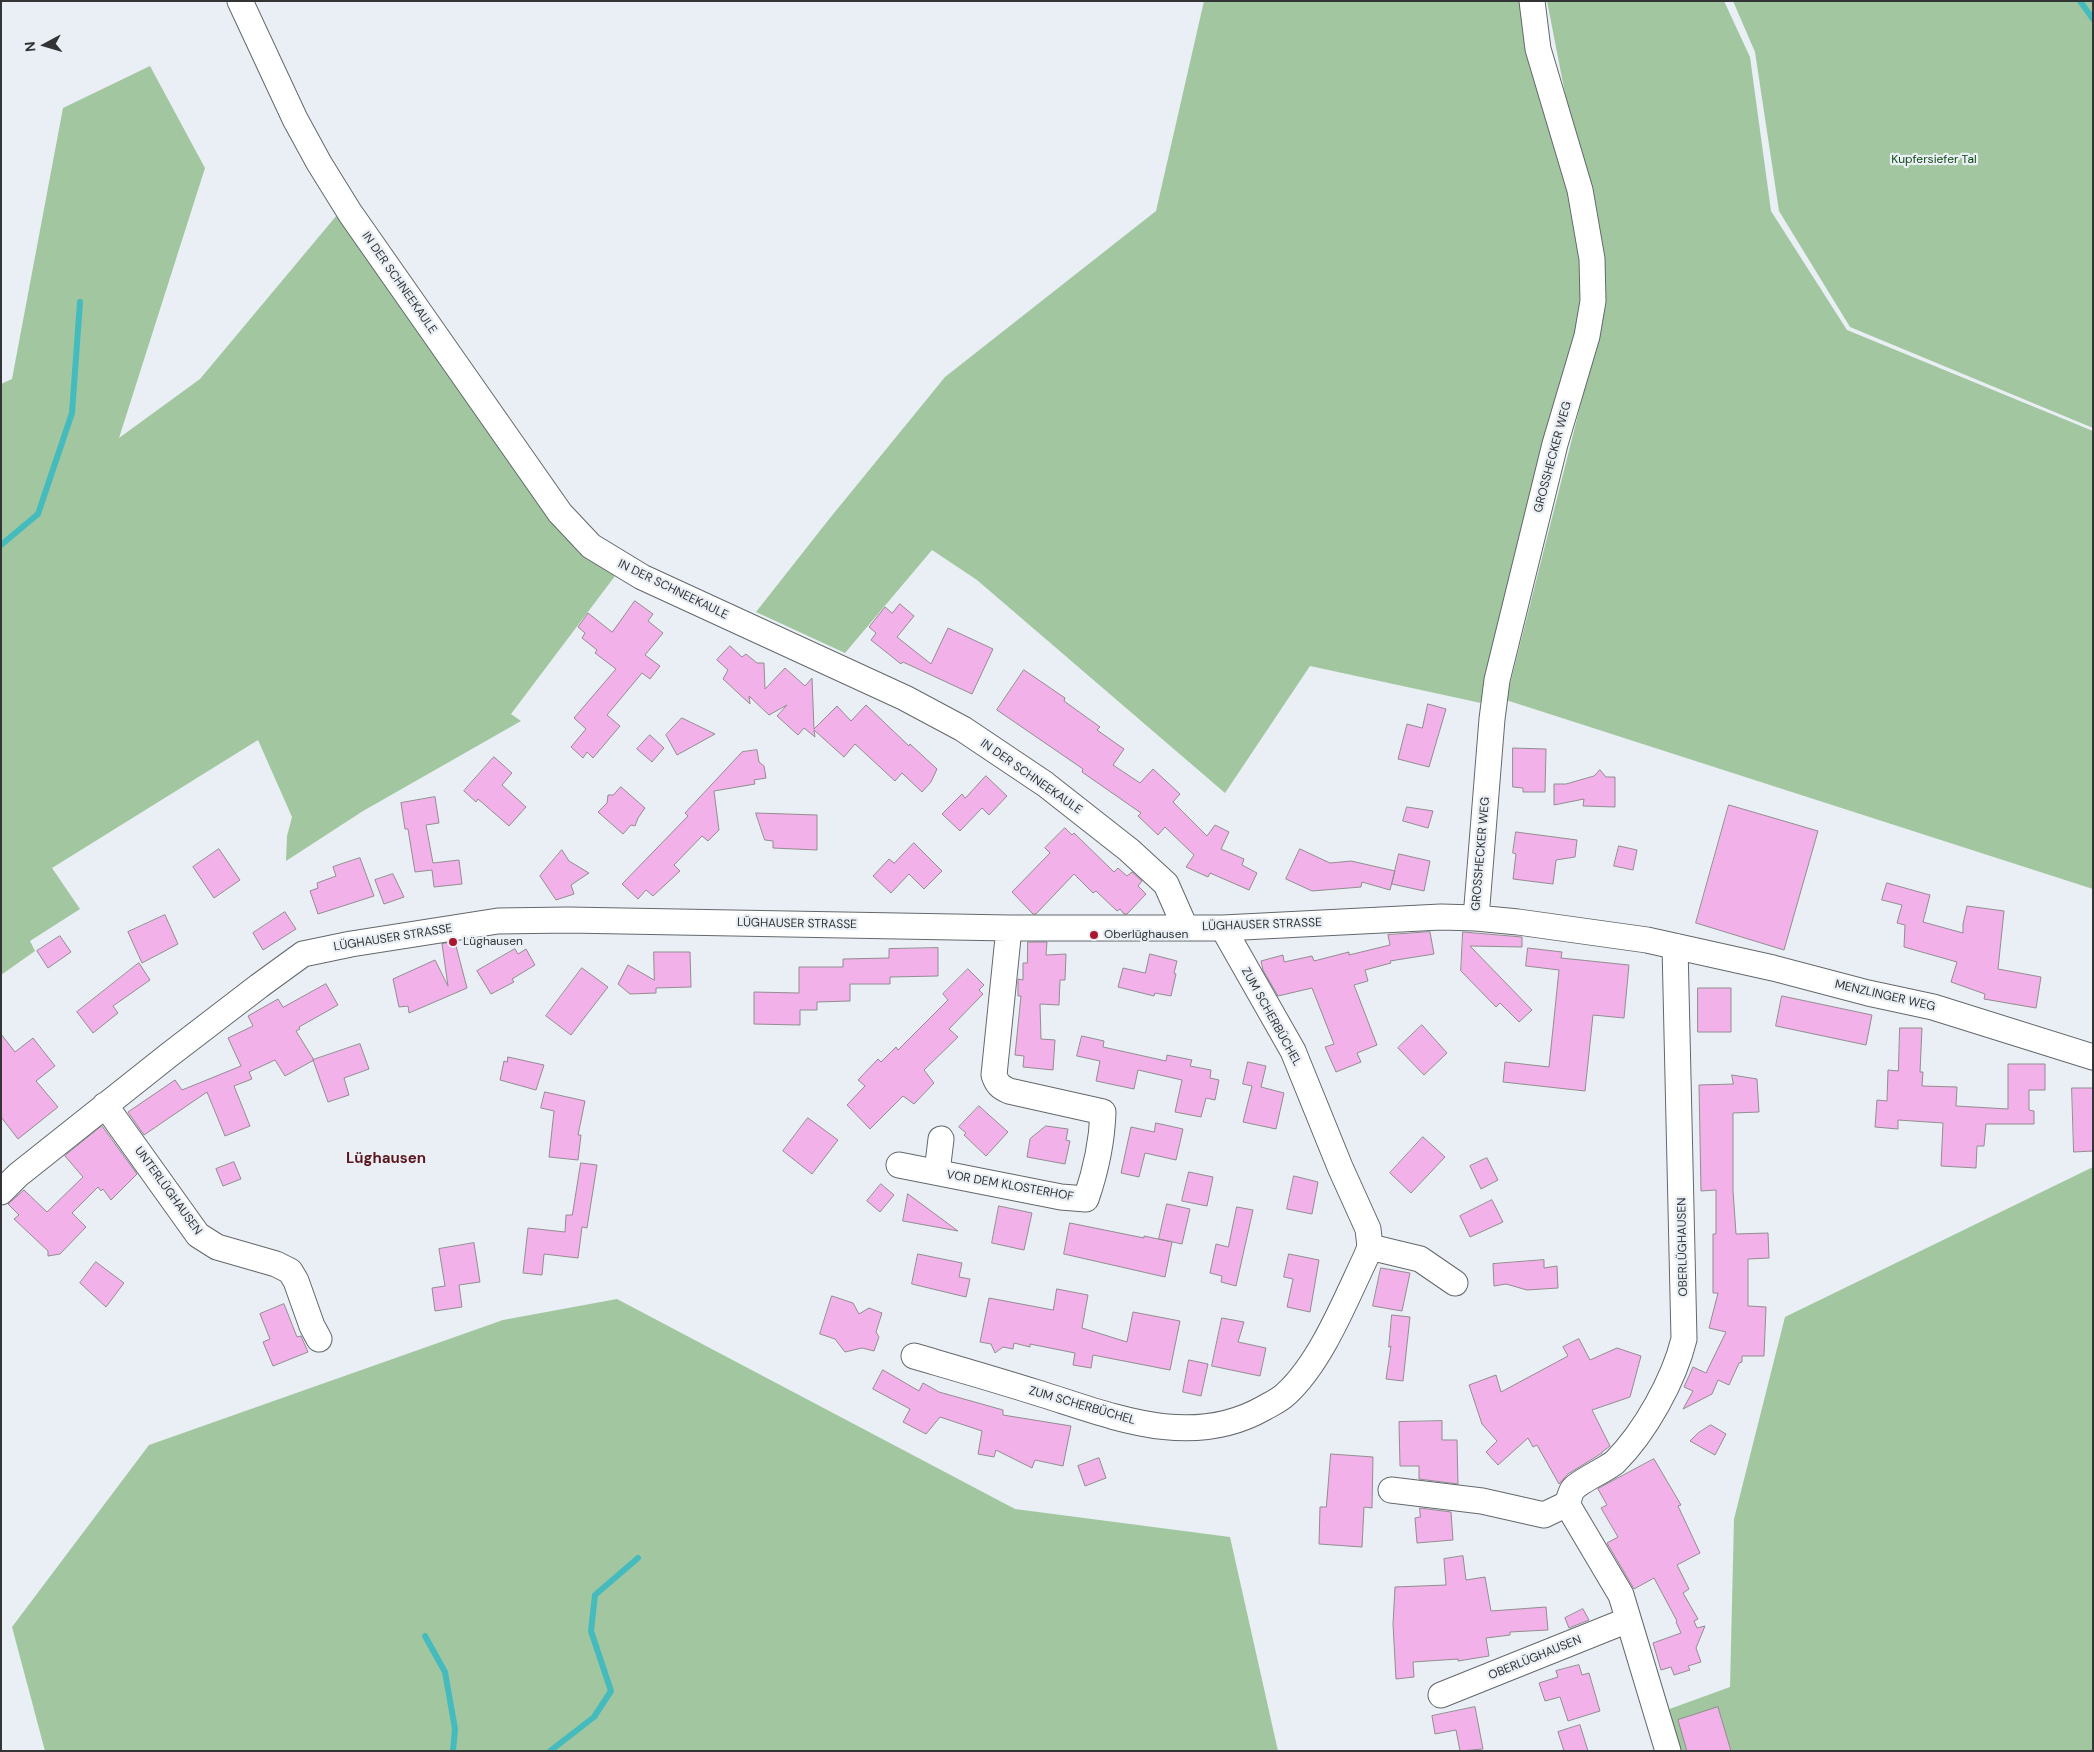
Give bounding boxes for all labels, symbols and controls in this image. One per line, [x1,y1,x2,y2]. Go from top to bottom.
north arrow [20,20,70,70]
text: N [21,41,40,53]
park label: Kupfersiefer Tal [1891,153,1977,167]
street label: IN DER SCHNEEKAULE [358,229,440,337]
street label: GROSSHECKER WEG [1531,400,1575,514]
street label: IN DER SCHNEEKAULE [616,557,730,623]
street label: IN DER SCHNEEKAULE [977,736,1085,818]
street label: GROSSHECKER WEG [1469,796,1493,912]
street label: LÜGHAUSER STRASSE [737,916,857,932]
street label: LÜGHAUSER STRASSE [1202,916,1322,934]
street label: LÜGHAUSER STRASSE [333,922,453,954]
place label: Oberlüghausen [1104,928,1188,942]
marker: Oberlüghausen [1088,929,1100,941]
place label: Lüghausen [463,935,523,949]
marker: Lüghausen [447,936,459,948]
street label: ZUM SCHERBÜCHEL [1238,965,1304,1069]
street label: MENZLINGER WEG [1833,977,1937,1015]
street label: UNTERLÜGHAUSEN [131,1144,205,1238]
district label: Lüghausen [346,1150,426,1168]
street label: VOR DEM KLOSTERHOF [945,1168,1075,1204]
street label: OBERLÜGHAUSEN [1675,1197,1691,1297]
street label: ZUM SCHERBÜCHEL [1027,1384,1137,1428]
street label: OBERLÜGHAUSEN [1486,1633,1584,1683]

